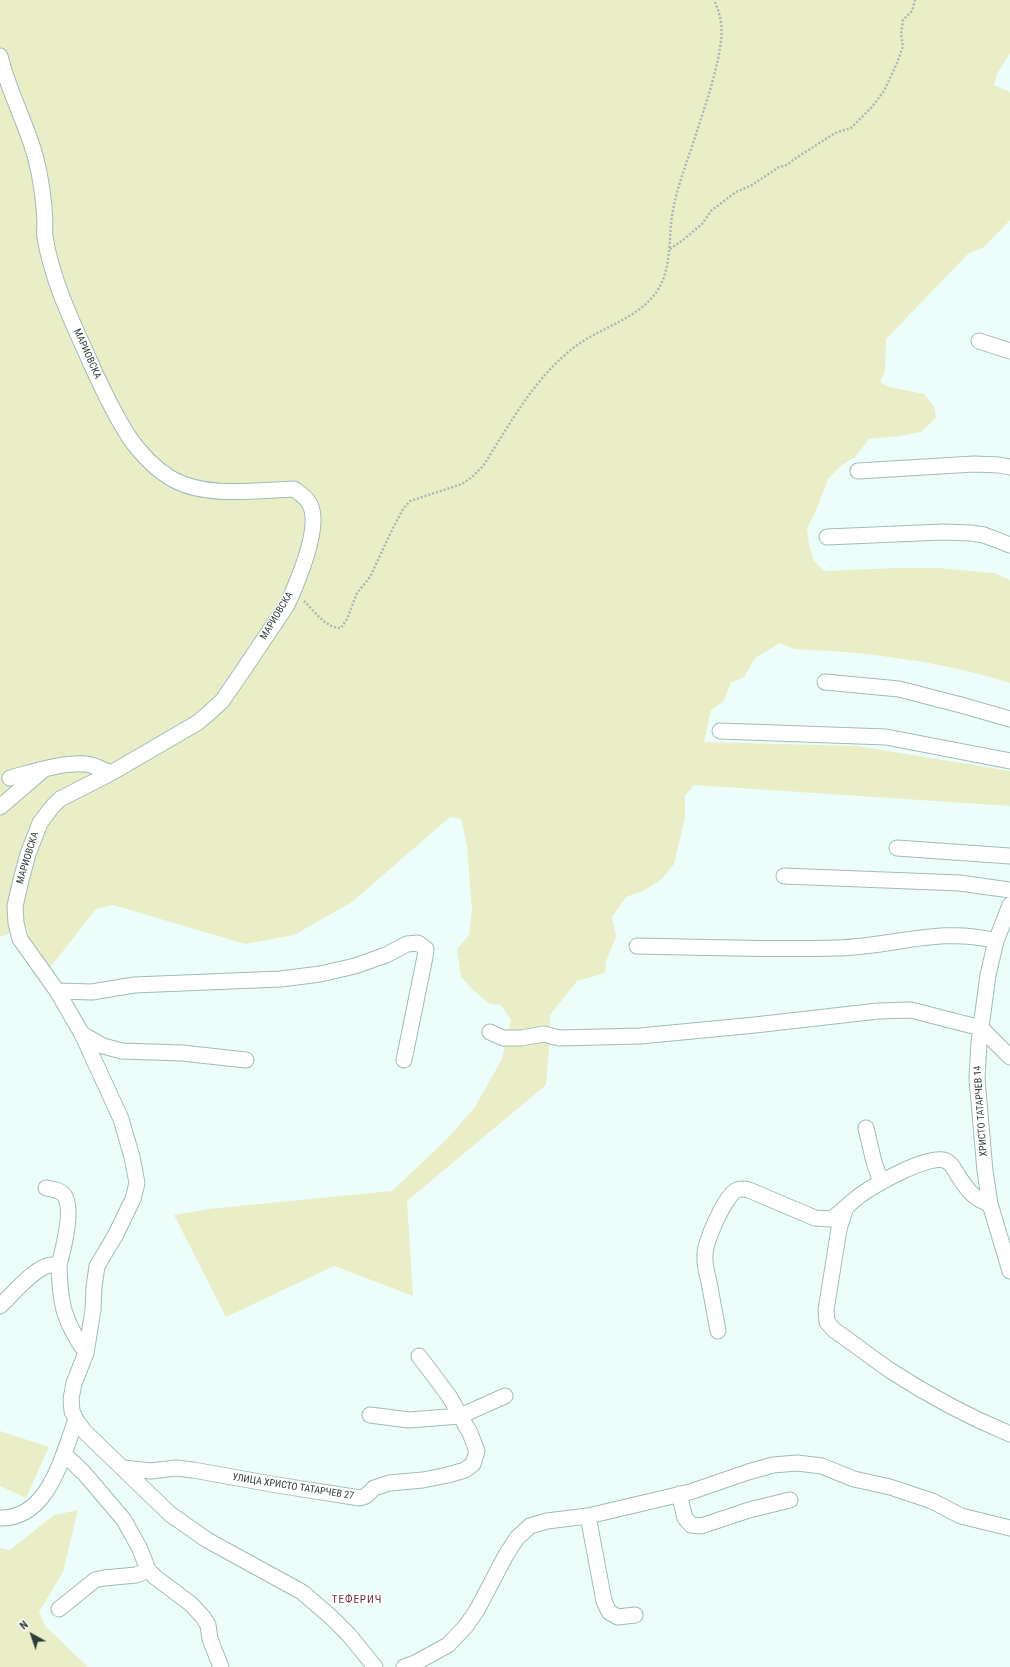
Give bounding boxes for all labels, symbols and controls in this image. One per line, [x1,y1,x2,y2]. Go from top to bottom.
street label: МАРИОВСКА [71,327,103,381]
street label: МАРИОВСКА [258,590,296,642]
street label: МАРИОВСКА [14,831,42,885]
street label: ХРИСТО ТАТАРЧЕВ 14 [972,1065,990,1157]
street label: УЛИЦА ХРИСТО ТАТАРЧЕВ 27 [231,1471,355,1503]
district label: ТЕФЕРИЧ [332,1593,382,1607]
north arrow [12,1615,52,1655]
text: N [17,1618,31,1633]

